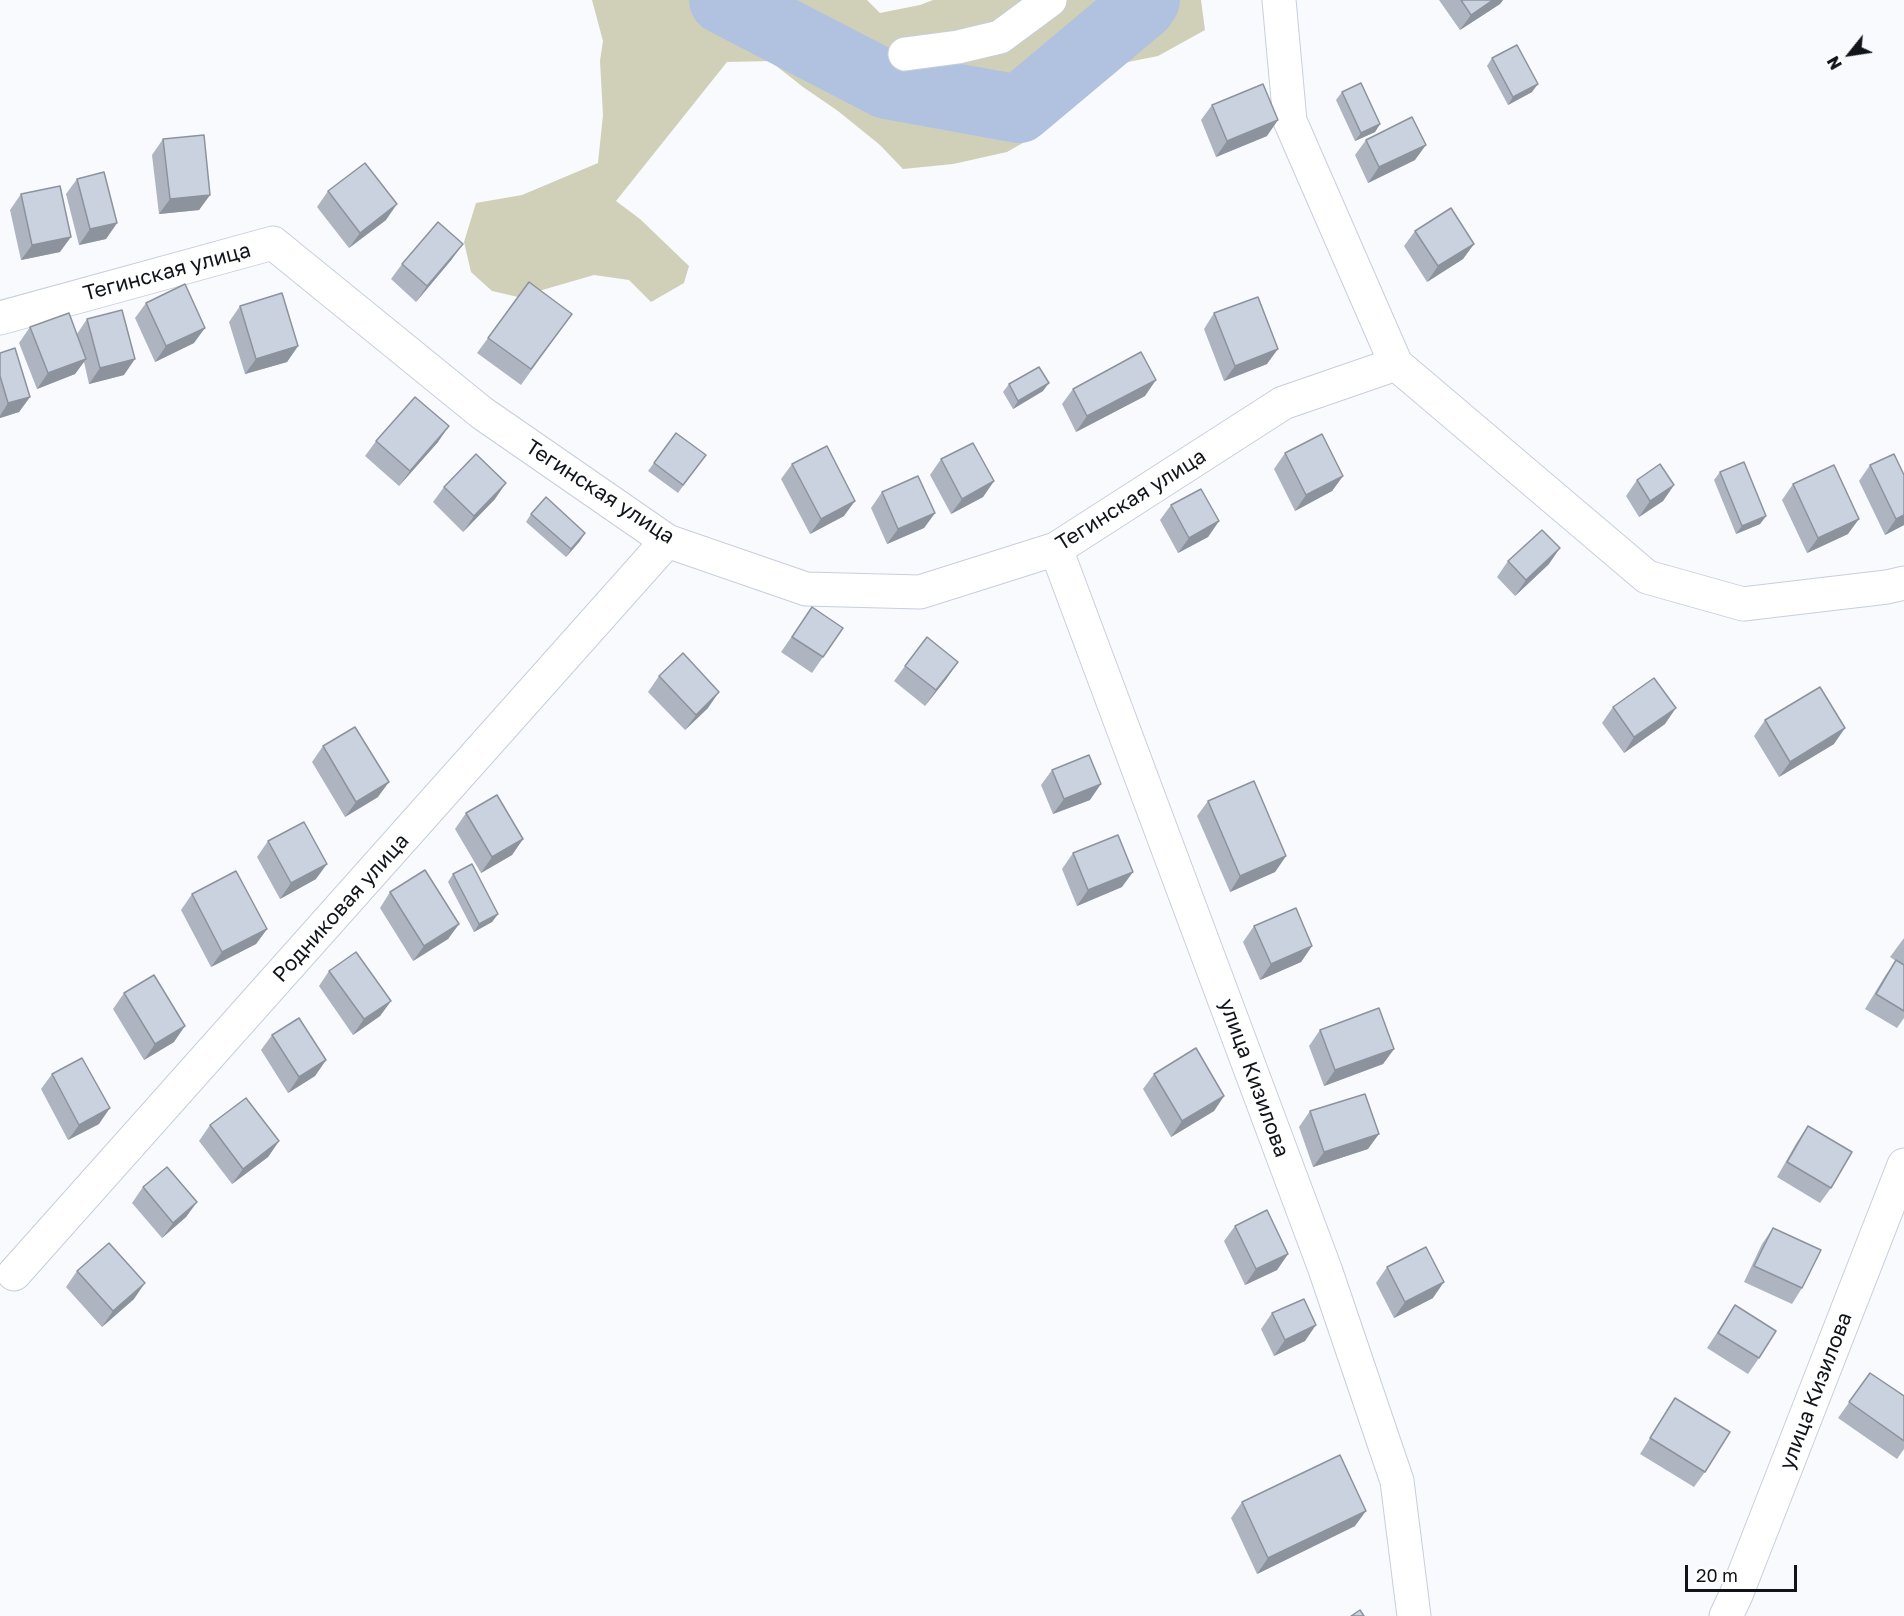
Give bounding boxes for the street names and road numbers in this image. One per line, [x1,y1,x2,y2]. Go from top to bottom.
street label: Тегинская улица [80,238,254,306]
street label: Тегинская улица [521,434,679,550]
street label: Тегинская улица [1051,444,1211,556]
street label: Родниковая улица [268,829,414,987]
street label: улица Кизилова [1214,995,1294,1161]
street label: улица Кизилова [1774,1309,1858,1473]

